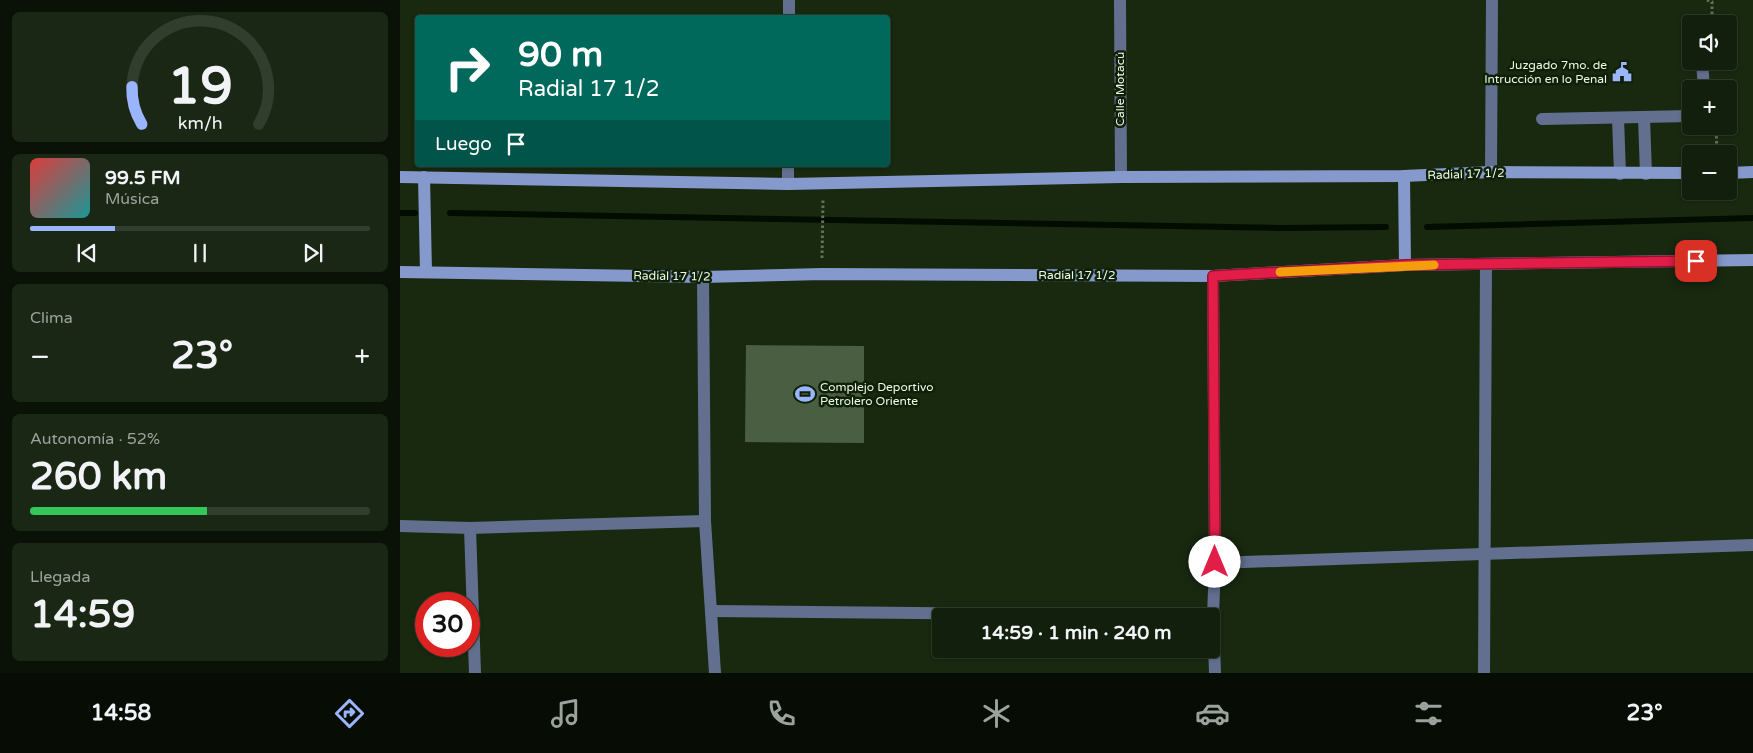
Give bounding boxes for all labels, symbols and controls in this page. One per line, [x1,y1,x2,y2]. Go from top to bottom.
map controls [1682,15,1737,200]
button: sound [1682,15,1737,70]
text: 90 m [518,34,603,76]
icon: right [435,35,500,100]
street label: Calle Motacú [1113,52,1127,126]
text: 19 [167,55,233,118]
place label: Juzgado 7mo. de Intrucción en lo Penal [1484,58,1607,86]
public building icon: Juzgado 7mo. de Intrucción en lo Penal [1611,61,1633,83]
text: Radial 17 1/2 [518,76,660,102]
button: + [1682,80,1737,135]
text: km/h [178,113,222,134]
icon: arrive [502,130,530,158]
text: Luego [435,133,492,155]
button: − [1682,145,1737,200]
street label: Radial 17 1/2 [1427,166,1505,182]
text: 99.5 FM [105,167,181,189]
text: Música [105,189,159,209]
icon: previous [73,239,101,267]
icon: pause [186,239,214,267]
icon: next [299,239,327,267]
pin [1675,240,1717,282]
icon: arrive [1682,247,1710,275]
street label: Radial 17 1/2 [633,268,711,284]
street label: Radial 17 1/2 [1038,268,1116,282]
text: Clima [30,308,73,328]
text: 23° [171,333,233,379]
text: − [30,340,50,374]
text: + [354,340,370,374]
place label: Complejo Deportivo Petrolero Oriente [820,380,933,408]
sports icon: Complejo Deportivo Petrolero Oriente [794,383,816,405]
text: Autonomía · 52% [30,429,160,449]
text: 260 km [30,454,167,500]
position arrow [1188,535,1240,587]
text: Llegada [30,567,90,587]
text: 14:59 [30,592,135,638]
speed limit sign: 30 [415,592,480,657]
text: 14:59 · 1 min · 240 m [980,622,1172,644]
icon: directions [332,696,367,731]
icon: music [548,696,583,731]
icon: phone [764,696,799,731]
icon: climate [979,696,1014,731]
icon: car [1195,696,1230,731]
icon: filters [1411,696,1446,731]
text: 14:58 [90,700,151,726]
text: 23° [1627,700,1663,726]

